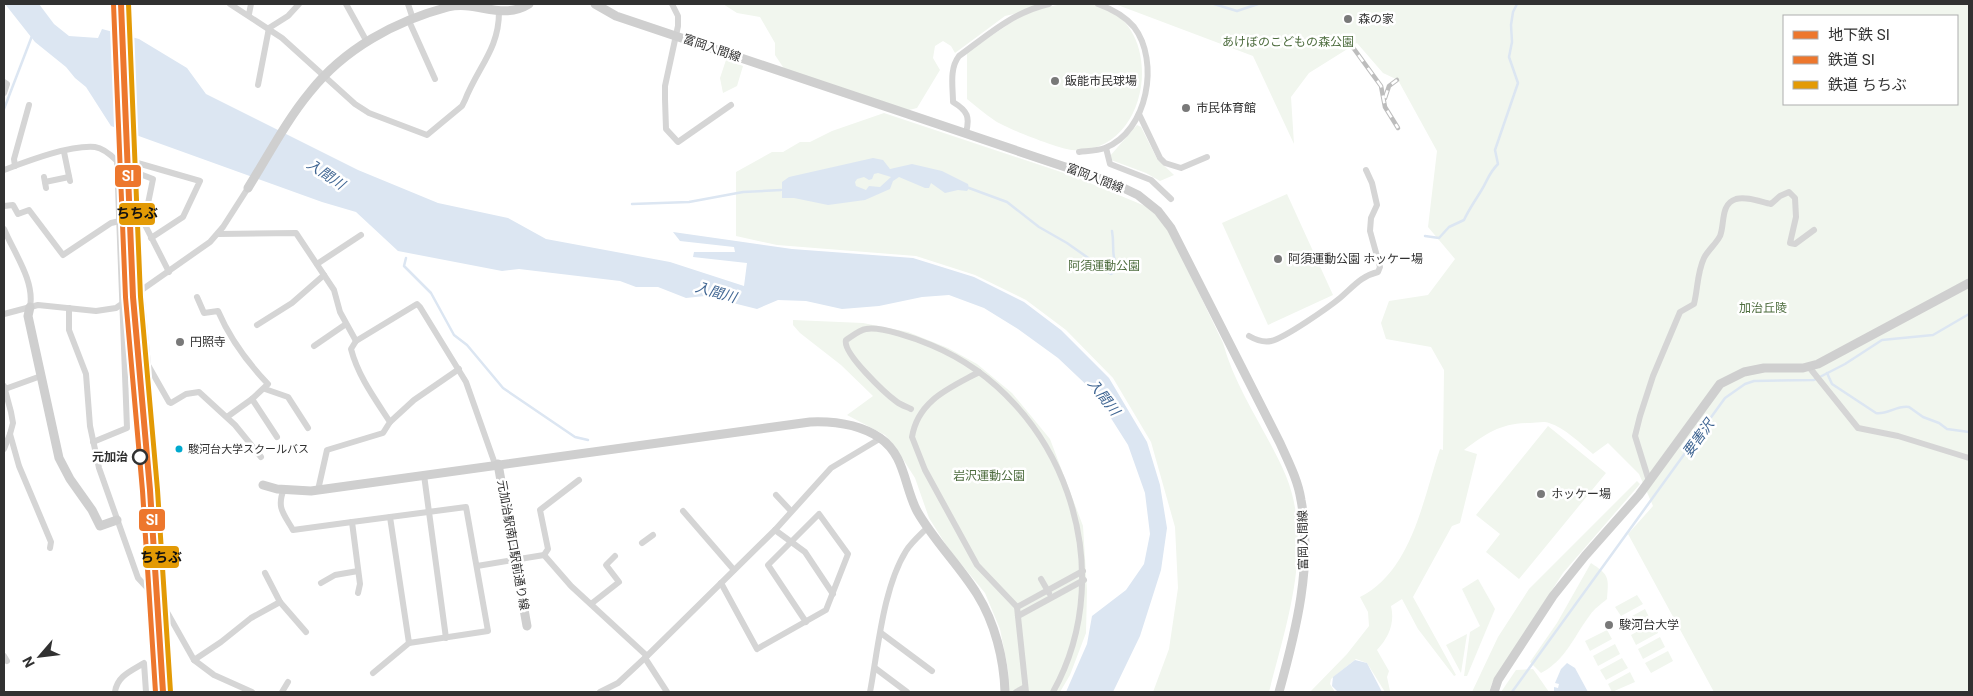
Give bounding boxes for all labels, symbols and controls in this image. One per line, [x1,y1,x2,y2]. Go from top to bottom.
place label: 森の家 [1358,12,1394,26]
marker: 森の家 [1342,13,1354,25]
legend [1783,15,1958,105]
text: 地下鉄 SI [1828,26,1890,44]
street label: 富岡入間線 [681,32,743,64]
park label: あけぼのこどもの森公園 [1222,35,1354,49]
text: 鉄道 SI [1828,51,1875,69]
place label: 飯能市民球場 [1065,74,1137,88]
marker: 飯能市民球場 [1049,75,1061,87]
text: 鉄道 ちちぶ [1828,76,1907,94]
place label: 市民体育館 [1196,101,1256,115]
marker: 市民体育館 [1180,102,1192,114]
water label: 入間川 [304,156,350,193]
street label: 富岡入間線 [1064,161,1126,195]
line badge: SI [114,164,142,188]
text: SI [122,168,134,184]
line badge: ちちぶ [118,202,156,226]
text: ちちぶ [116,205,158,221]
place label: 阿須運動公園 ホッケー場 [1288,252,1423,266]
marker: 阿須運動公園 ホッケー場 [1272,253,1284,265]
park label: 阿須運動公園 [1068,259,1140,273]
water label: 入間川 [694,279,740,306]
park label: 加治丘陵 [1739,301,1787,315]
place label: 円照寺 [190,335,226,349]
marker: 円照寺 [174,336,186,348]
water label: 入間川 [1085,376,1124,420]
water label: 要害沢 [1679,415,1718,460]
place label: 駿河台大学スクールバス [188,443,309,456]
marker: 駿河台大学スクールバス [174,444,184,454]
marker: 元加治 [132,449,148,465]
place label: 元加治 [92,450,128,464]
park label: 岩沢運動公園 [953,469,1025,483]
street label: 元加治駅南口駅前通り線 [495,479,531,611]
place label: ホッケー場 [1551,487,1611,501]
marker: ホッケー場 [1535,488,1547,500]
line badge: SI [138,508,166,532]
street label: 富岡入間線 [1295,510,1311,570]
text: SI [146,512,158,528]
line badge: ちちぶ [142,545,180,569]
text: ちちぶ [140,549,182,565]
place label: 駿河台大学 [1619,618,1679,632]
marker: 駿河台大学 [1603,619,1615,631]
north arrow [15,631,65,681]
text: N [19,654,38,670]

